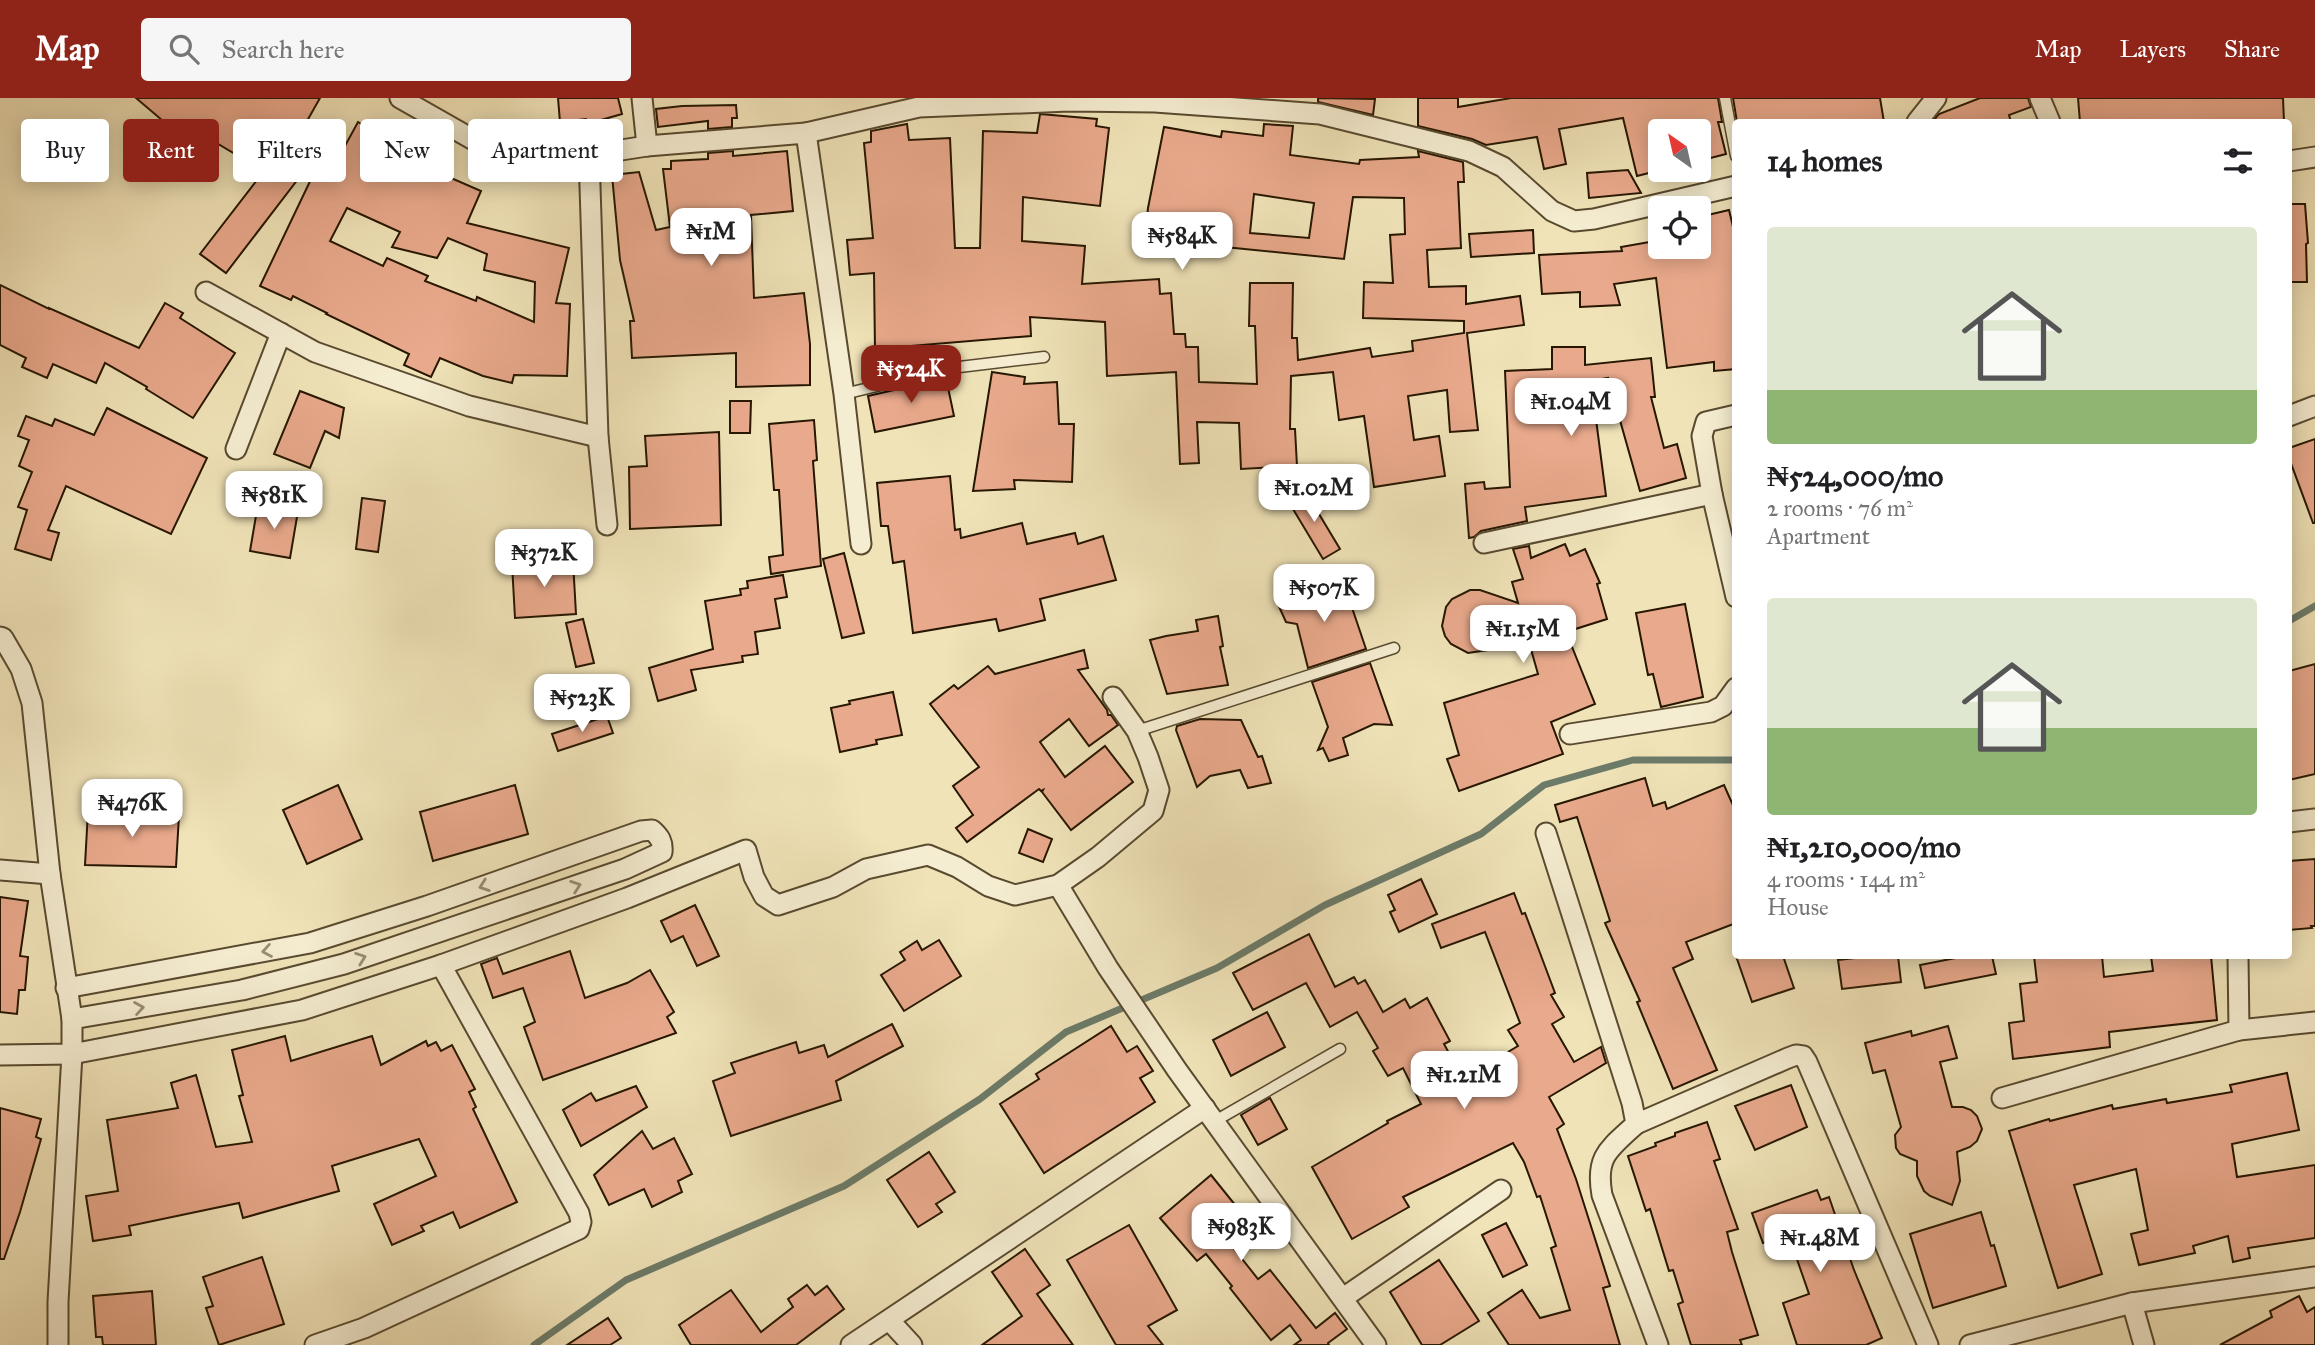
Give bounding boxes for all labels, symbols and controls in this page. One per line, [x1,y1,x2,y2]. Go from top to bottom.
search box [141,18,631,81]
text: Map [35,29,99,69]
icon: search [165,30,203,68]
text: Search here [221,33,345,65]
text: Map [2035,34,2082,64]
text: Layers [2120,34,2186,64]
text: Share [2224,34,2280,64]
chip: Buy [21,119,109,182]
chip: Rent [123,119,219,182]
chip: Filters [233,119,346,182]
chip: New [360,119,454,182]
chip: Apartment [468,119,623,182]
north arrow [1648,119,1712,182]
map controls [1648,119,1711,259]
icon: filters [2219,142,2257,180]
text: 14 homes [1767,143,1882,179]
button: locate [1648,196,1711,259]
pin: ₦1M [677,208,745,268]
pin: ₦584K [1133,212,1231,272]
text: ₦1M [686,217,736,245]
text: ₦584K [1148,221,1216,249]
icon: home [1949,273,2075,399]
pin: ₦524K [862,345,960,405]
text: ₦524K [877,354,945,382]
pin: ₦1.04M [1514,378,1628,438]
text: ₦1.04M [1531,387,1611,415]
text: ₦524,000/mo [1767,458,1943,494]
pin: ₦1.02M [1257,464,1371,524]
pin: ₦581K [225,472,323,531]
text: ₦1.02M [1275,473,1353,501]
text: ₦581K [242,480,306,508]
text: 2 rooms · 76 m² [1767,494,1913,522]
text: Apartment [1767,522,1870,550]
pin: ₦372K [495,530,593,589]
text: ₦372K [511,538,577,566]
pin: ₦507K [1275,564,1373,624]
text: ₦507K [1289,573,1359,601]
pin: ₦1.15M [1466,606,1580,665]
text: ₦1.15M [1486,614,1560,642]
icon: home [1949,644,2075,770]
pin: ₦523K [533,674,631,734]
text: ₦523K [550,683,614,711]
pin: ₦476K [83,780,181,839]
text: ₦476K [98,788,166,816]
text: ₦1,210,000/mo [1767,829,1961,865]
text: 4 rooms · 144 m² [1767,865,1925,893]
one-way arrow [479,878,491,892]
one-way arrow [570,880,582,894]
text: House [1767,893,1829,921]
one-way arrow [261,943,273,958]
one-way arrow [354,952,366,966]
one-way arrow [133,1001,145,1016]
pin: ₦1.21M [1407,1052,1521,1111]
text: ₦1.21M [1427,1060,1501,1088]
pin: ₦983K [1192,1204,1290,1263]
text: ₦983K [1208,1212,1274,1240]
pin: ₦1.48M [1763,1214,1877,1274]
text: ₦1.48M [1780,1223,1860,1251]

